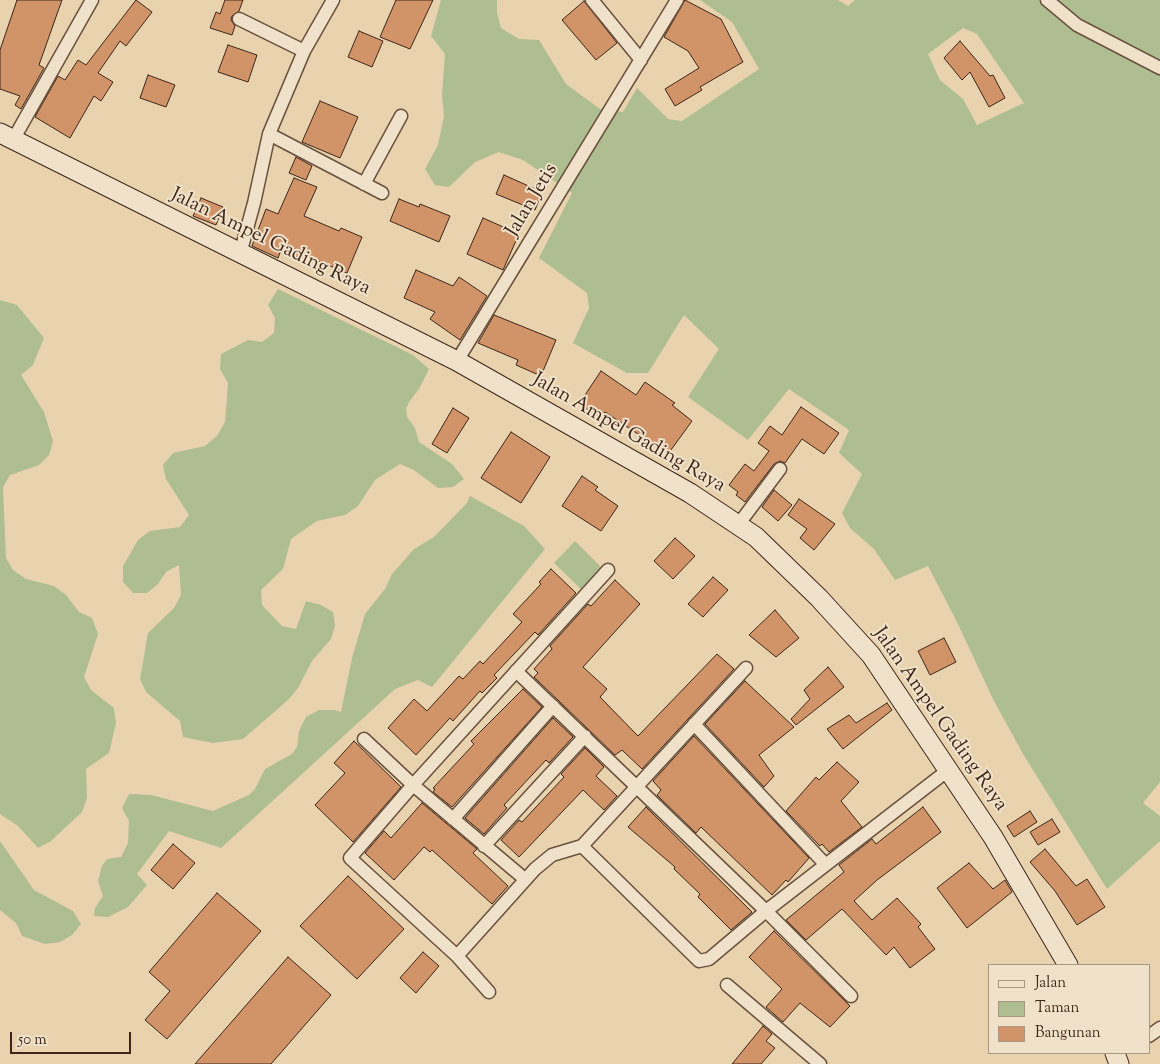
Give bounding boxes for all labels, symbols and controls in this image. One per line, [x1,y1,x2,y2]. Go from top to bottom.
street label: Jalan Jetis [502,160,564,242]
street label: Jalan Ampel Gading Raya [166,184,374,302]
street label: Jalan Ampel Gading Raya [527,369,729,499]
street label: Jalan Ampel Gading Raya [866,623,1012,817]
legend [988,964,1150,1054]
text: Jalan [1035,973,1066,994]
text: Taman [1035,998,1079,1019]
scale bar [12,1022,134,1054]
text: Bangunan [1035,1023,1101,1044]
text: 50 m [18,1030,47,1051]

